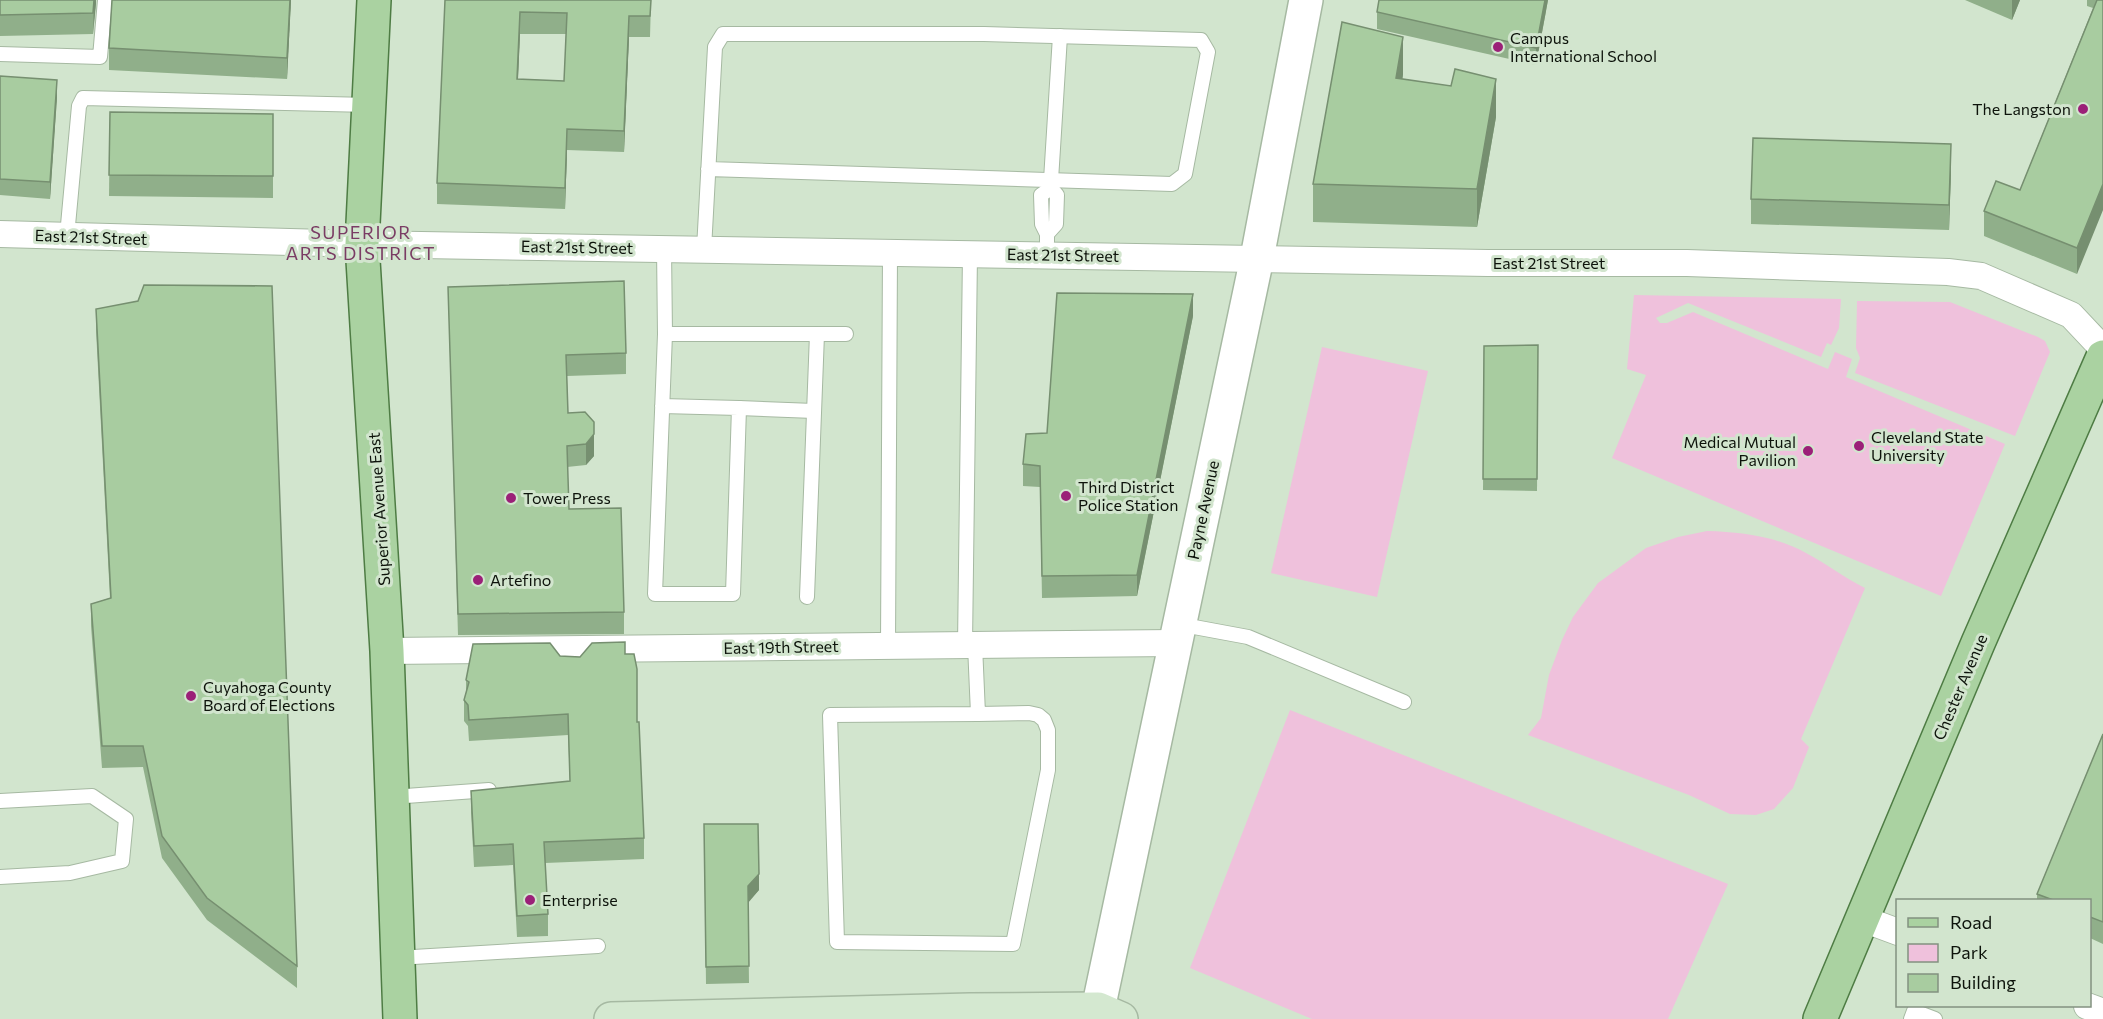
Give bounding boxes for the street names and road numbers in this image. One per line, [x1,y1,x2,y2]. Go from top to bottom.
street label: East 21st Street [34,225,148,248]
street label: East 21st Street [521,236,634,257]
street label: East 21st Street [1007,244,1120,265]
street label: East 21st Street [1493,253,1606,272]
street label: Superior Avenue East [364,431,393,586]
street label: Payne Avenue [1183,459,1222,561]
street label: Chester Avenue [1929,631,1990,743]
street label: East 19th Street [723,636,839,657]

